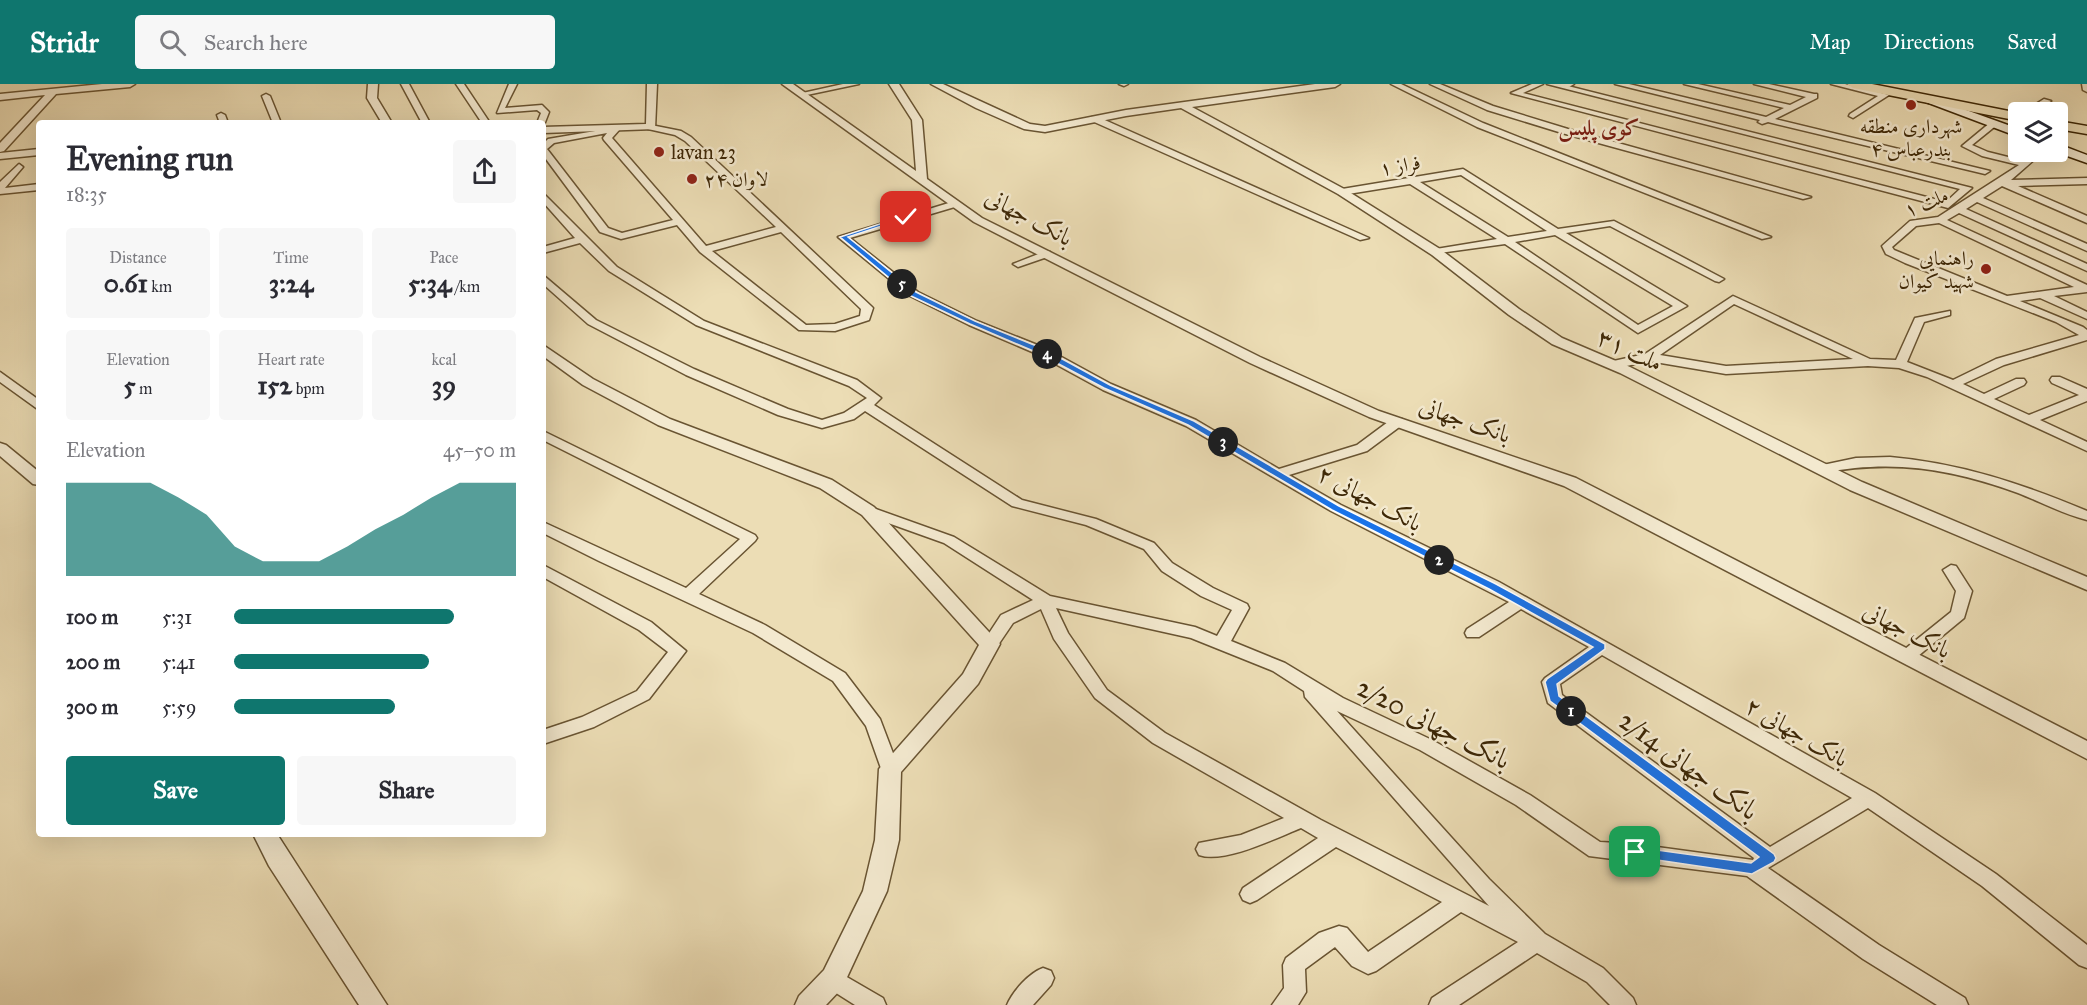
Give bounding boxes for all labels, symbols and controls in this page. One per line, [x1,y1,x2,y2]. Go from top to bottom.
search box [135,15,555,69]
text: Stridr [30,25,99,60]
icon: search [156,26,189,59]
text: Search here [204,29,308,56]
text: Map [1810,29,1851,55]
text: Directions [1884,29,1974,55]
text: Saved [2007,29,2057,55]
marker: شهرداری منطقه ۴ بندرعباس [1904,98,1918,112]
map controls [2008,102,2068,162]
button: layers [2008,102,2068,162]
district label: کوی پلیس [1558,114,1640,144]
place label: شهرداری منطقه ۴ بندرعباس [1860,114,1962,161]
text: Evening run [66,139,233,179]
button: share [453,140,516,203]
place label: lavan 23 [671,140,736,164]
marker: lavan 23 [652,145,666,159]
street label: فراز ۱ [1378,150,1422,181]
place label: لاوان ۲۴ [704,167,768,191]
marker: لاوان ۲۴ [685,172,699,186]
street label: بانک جهانی [980,181,1078,253]
text: 18:35 [66,182,107,206]
street label: ملت ۱ [1900,182,1952,222]
pin [880,191,931,242]
icon: check [889,200,922,233]
place label: راهنمایی شهید کیوان [1899,246,1974,294]
text: Distance [109,248,167,267]
text: Time [273,248,309,267]
text: Pace [429,248,459,267]
marker: راهنمایی شهید کیوان [1979,262,1993,276]
text: 0.61 [104,267,148,299]
text: 3:24 [269,267,313,299]
text: 5:34 [408,267,451,299]
pin: 5 [887,269,917,299]
text: 5 [898,274,906,293]
text: km [148,277,172,296]
text: /km [451,277,480,296]
street label: ملت ۳۱ [1593,322,1667,378]
pin: 4 [1032,339,1062,369]
text: 4 [1043,344,1051,363]
text: Elevation [106,350,170,369]
text: Heart rate [257,350,325,369]
text: kcal [431,350,457,369]
text: 5 [124,369,136,401]
text: 152 [257,369,292,401]
text: 39 [432,369,456,401]
text: m [136,379,152,398]
text: bpm [292,379,325,398]
street label: بانک جهانی [1415,390,1515,450]
pin: 3 [1208,427,1238,457]
text: 3 [1220,432,1226,451]
text: Elevation [66,438,145,462]
text: 45–50 m [443,438,516,462]
street label: بانک جهانی ۲ [1312,458,1428,538]
pin: 2 [1424,545,1454,575]
text: 2 [1435,550,1443,569]
street label: بانک جهانی [1858,595,1956,665]
text: 100 m [66,605,118,629]
text: 5:31 [162,605,192,629]
text: 200 m [66,650,120,674]
text: 5:41 [162,650,195,674]
street label: بانک جهانی 2/20 [1351,669,1517,777]
street label: بانک جهانی ۲ [1740,690,1854,774]
text: 300 m [66,695,118,719]
text: 5:59 [162,695,196,719]
pin: 1 [1556,696,1586,726]
text: 1 [1568,701,1574,720]
street label: بانک جهانی 2/14 [1612,702,1766,828]
button: Save [66,756,285,825]
button: Share [297,756,516,825]
pin [1609,826,1660,877]
icon: arrive [1618,835,1651,868]

